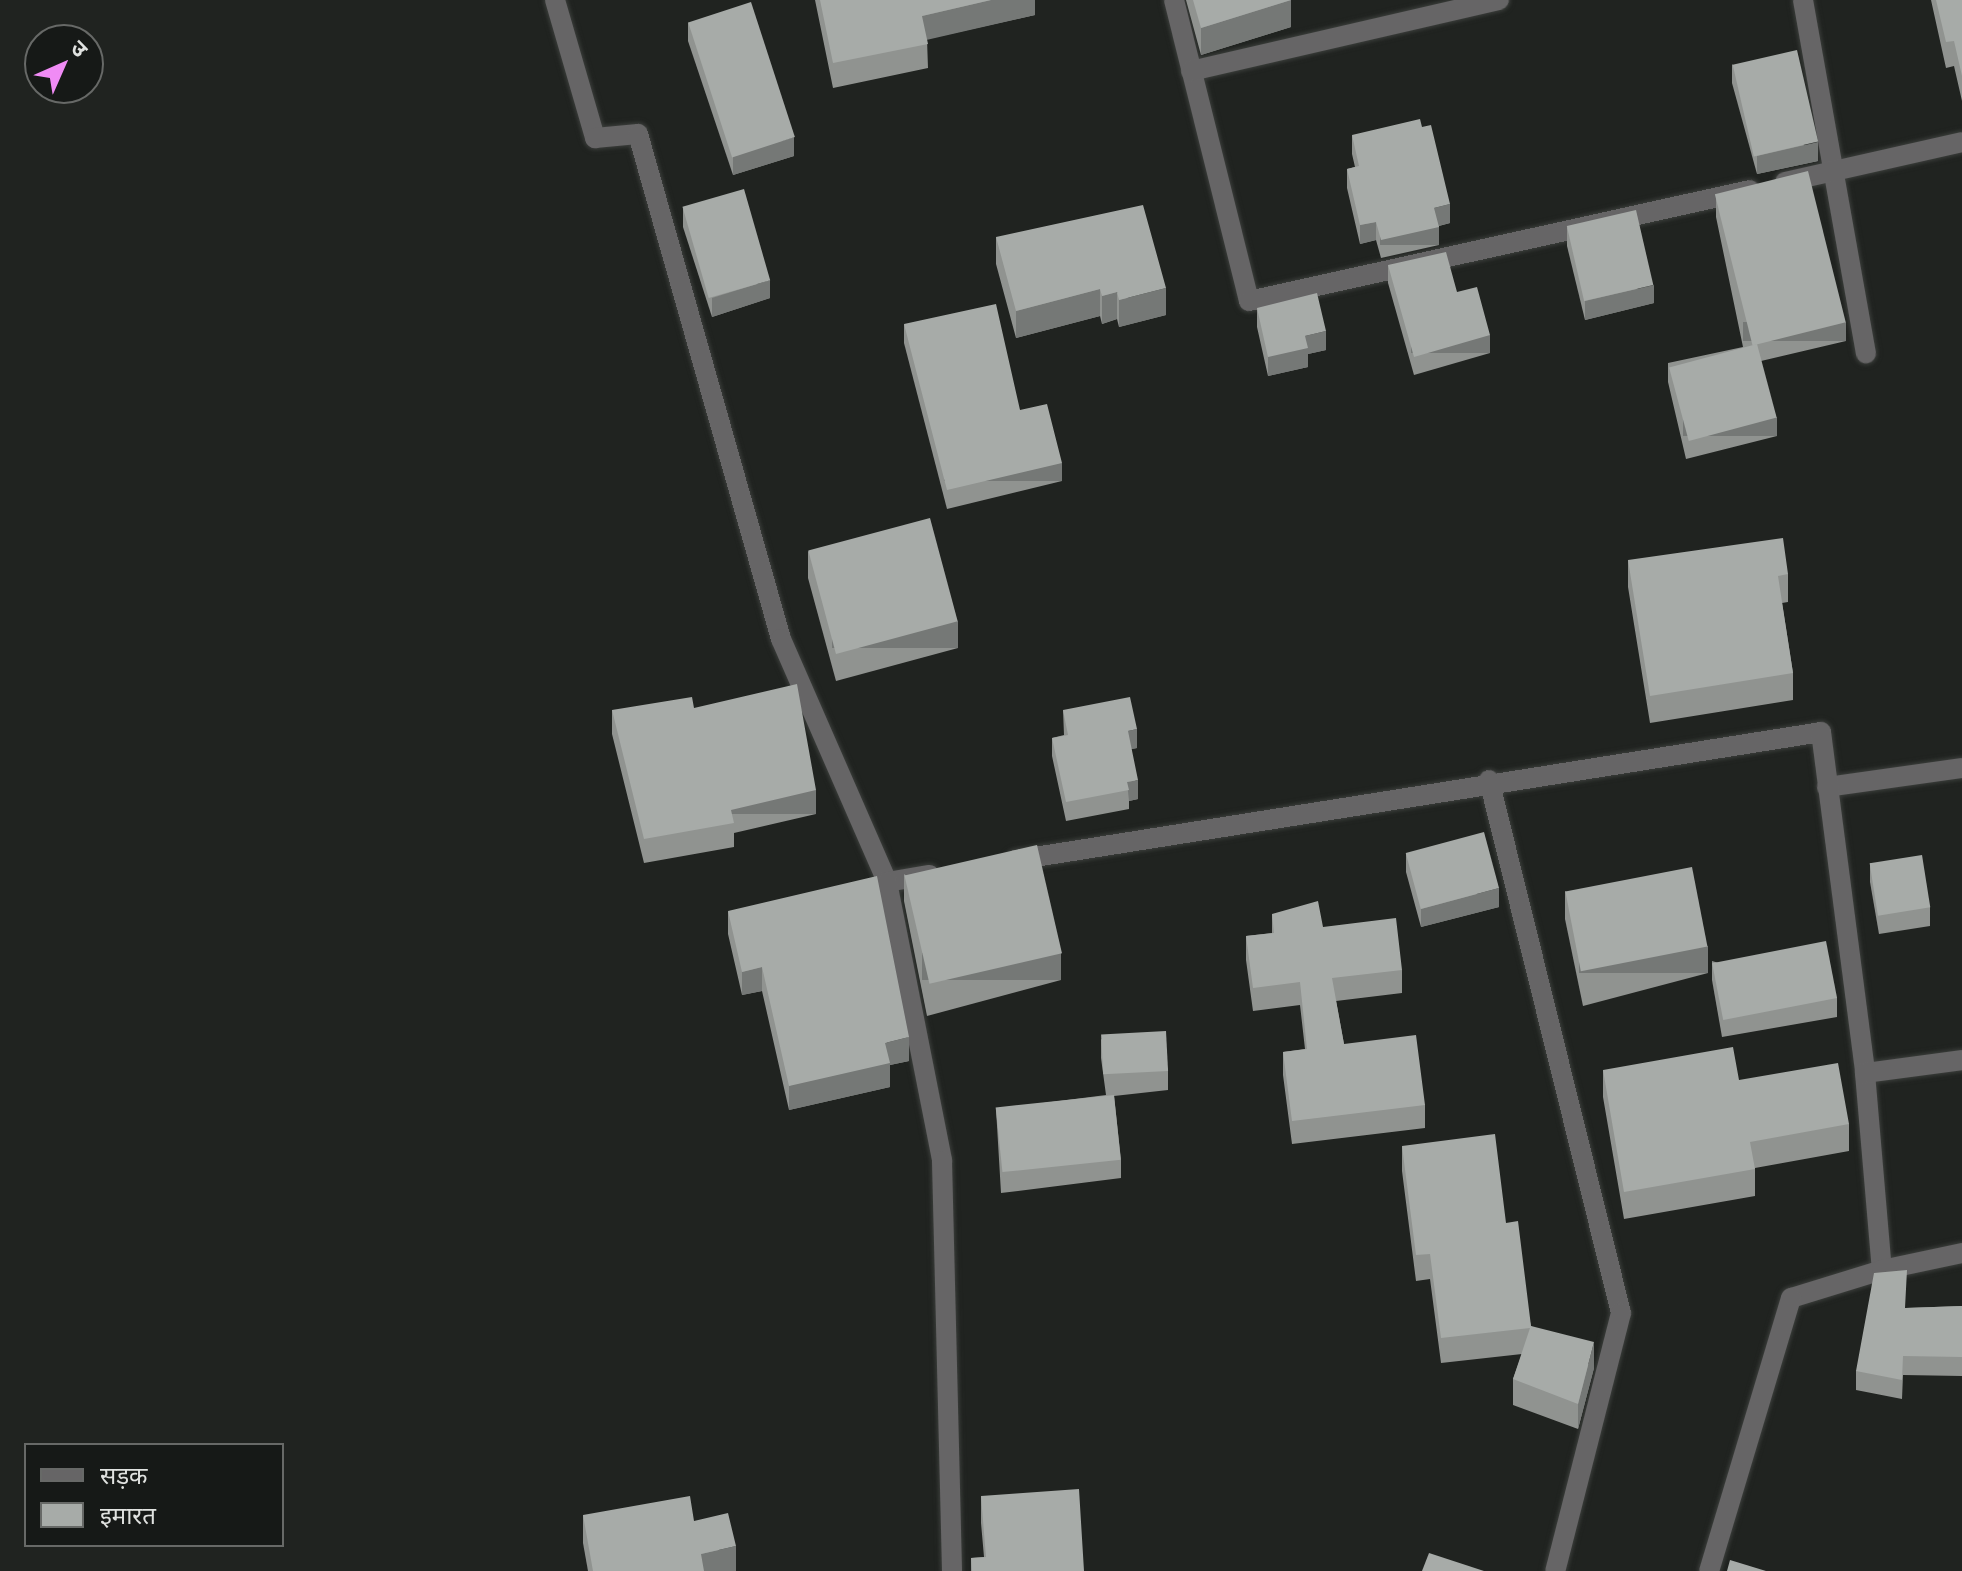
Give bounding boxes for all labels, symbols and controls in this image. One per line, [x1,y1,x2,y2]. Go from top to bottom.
north arrow [24,24,104,104]
text: उ [63,32,96,65]
legend [24,1443,284,1547]
text: सड़क [100,1457,148,1493]
text: इमारत [100,1497,156,1533]

